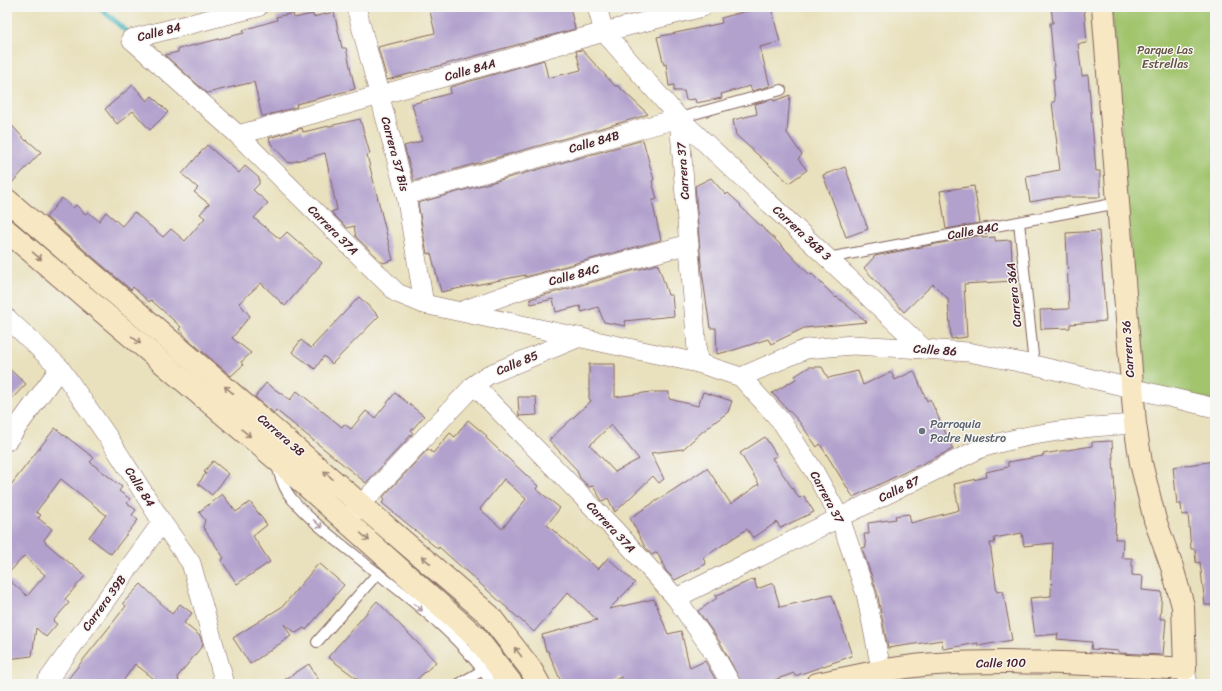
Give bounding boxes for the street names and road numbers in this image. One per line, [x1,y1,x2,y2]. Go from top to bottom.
street label: Calle 84 [135,16,184,48]
street label: Calle 84A [442,52,498,88]
street label: Carrera 37 Bis [374,114,416,194]
street label: Calle 84B [566,124,622,160]
street label: Carrera 37 [670,141,696,200]
street label: Carrera 37A [302,199,364,261]
street label: Carrera 36B 3 [767,200,837,267]
street label: Calle 84C [946,216,1001,246]
street label: Calle 84C [546,258,602,292]
street label: Carrera 36A [1000,261,1028,328]
street label: Carrera 36 [1115,320,1141,378]
street label: Calle 86 [912,338,958,363]
street label: Calle 85 [492,344,542,382]
street label: Carrera 38 [252,408,310,462]
street label: Calle 84 [119,462,161,512]
street label: Carrera 37 [804,467,851,528]
street label: Calle 87 [875,469,925,508]
street label: Carrera 37A [581,496,641,558]
street label: Carrera 39B [76,570,132,636]
street label: Calle 100 [976,652,1027,674]

